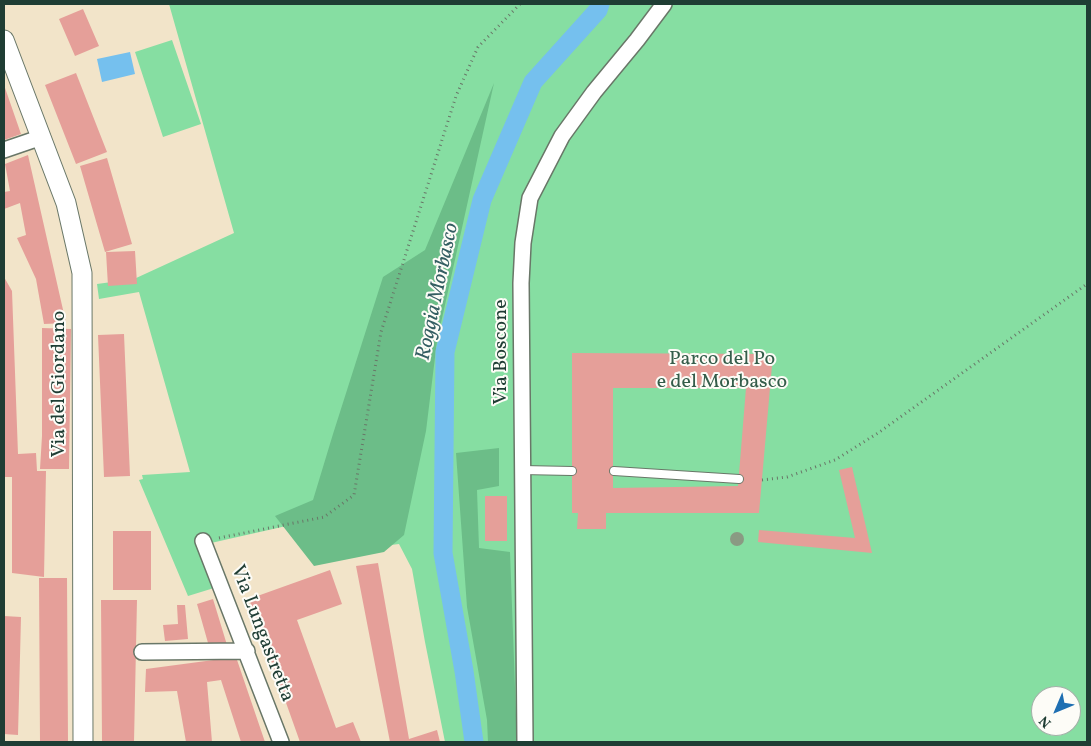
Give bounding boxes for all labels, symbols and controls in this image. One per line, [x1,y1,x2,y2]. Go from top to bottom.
water label: Roggia Morbasco [412,221,466,363]
street label: Via Boscone [490,299,514,405]
street label: Via del Giordano [48,311,72,457]
park label: Parco del Po e del Morbasco [657,348,787,395]
street label: Via Lungastretta [224,562,298,706]
north arrow [1031,686,1081,736]
text: N [1035,711,1056,732]

